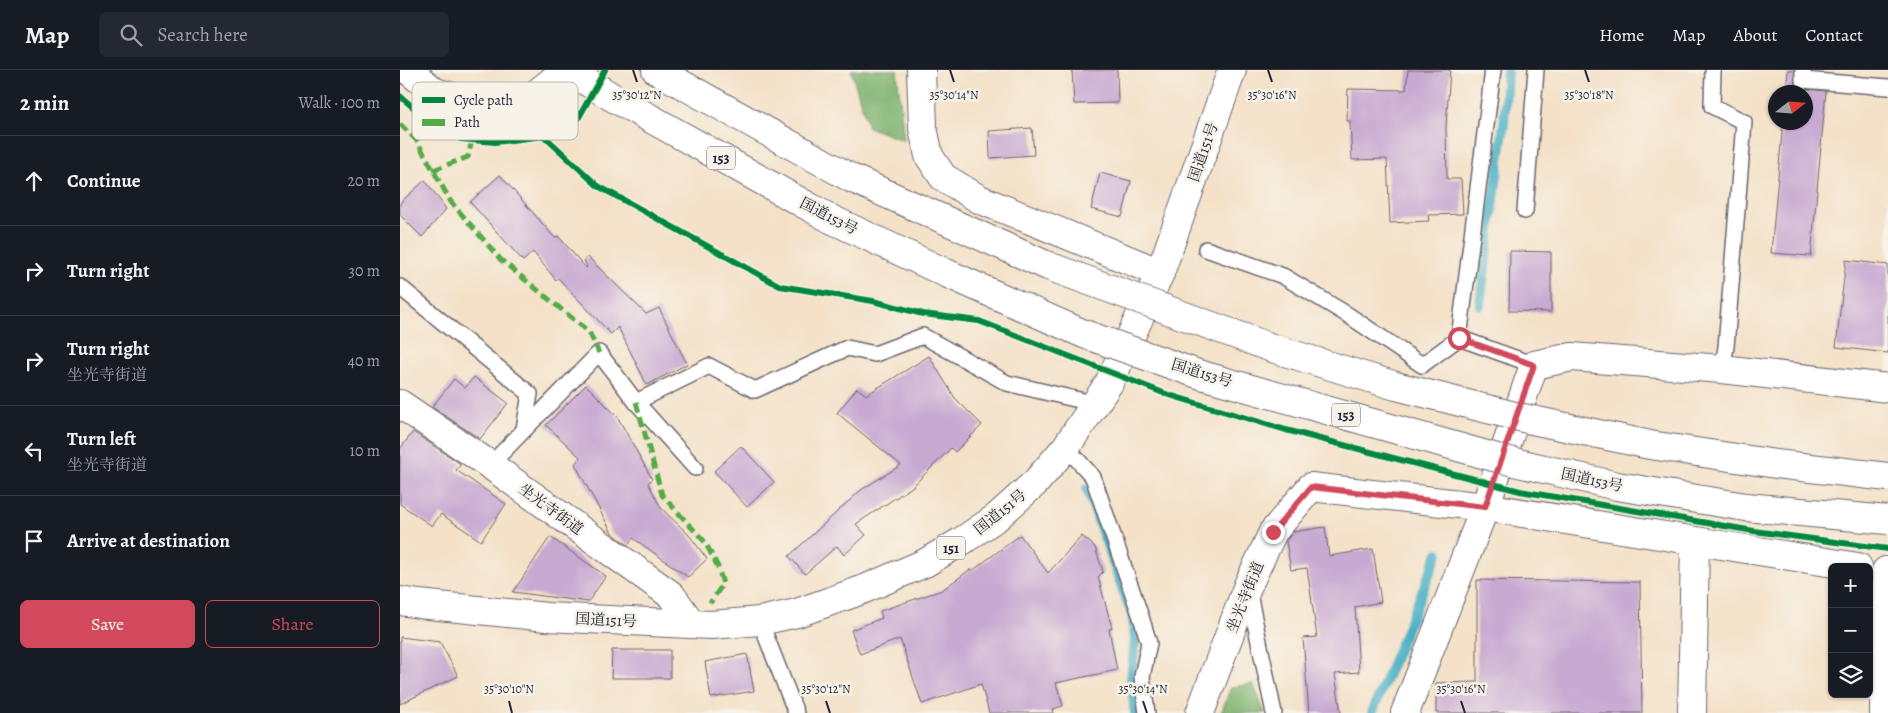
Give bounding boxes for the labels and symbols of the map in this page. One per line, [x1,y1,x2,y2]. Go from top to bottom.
legend [412,82,578,140]
north arrow [1768,85,1813,130]
text: 35°30'12"N [612,87,662,103]
text: 35°30'14"N [929,87,979,103]
text: 35°30'16"N [1247,87,1297,103]
text: 35°30'18"N [1564,87,1614,103]
text: Cycle path [454,91,514,110]
text: Path [454,113,481,132]
street label: 国道151号 [1183,120,1223,184]
road number: 153 [707,146,735,170]
street label: 国道153号 [796,193,862,239]
route start [1448,327,1471,350]
street label: 国道153号 [1169,354,1235,392]
road number: 153 [1332,404,1360,426]
street label: 国道153号 [1559,464,1625,496]
street label: 坐光寺街道 [515,479,587,539]
street label: 国道151号 [970,485,1030,539]
route end [1262,521,1285,544]
road number: 151 [937,536,965,559]
street label: 坐光寺街道 [1222,558,1268,636]
street label: 国道151号 [575,608,637,632]
text: 35°30'10"N [484,681,534,697]
text: 35°30'12"N [801,681,851,697]
text: 35°30'14"N [1118,681,1168,697]
text: 35°30'16"N [1436,681,1486,697]

